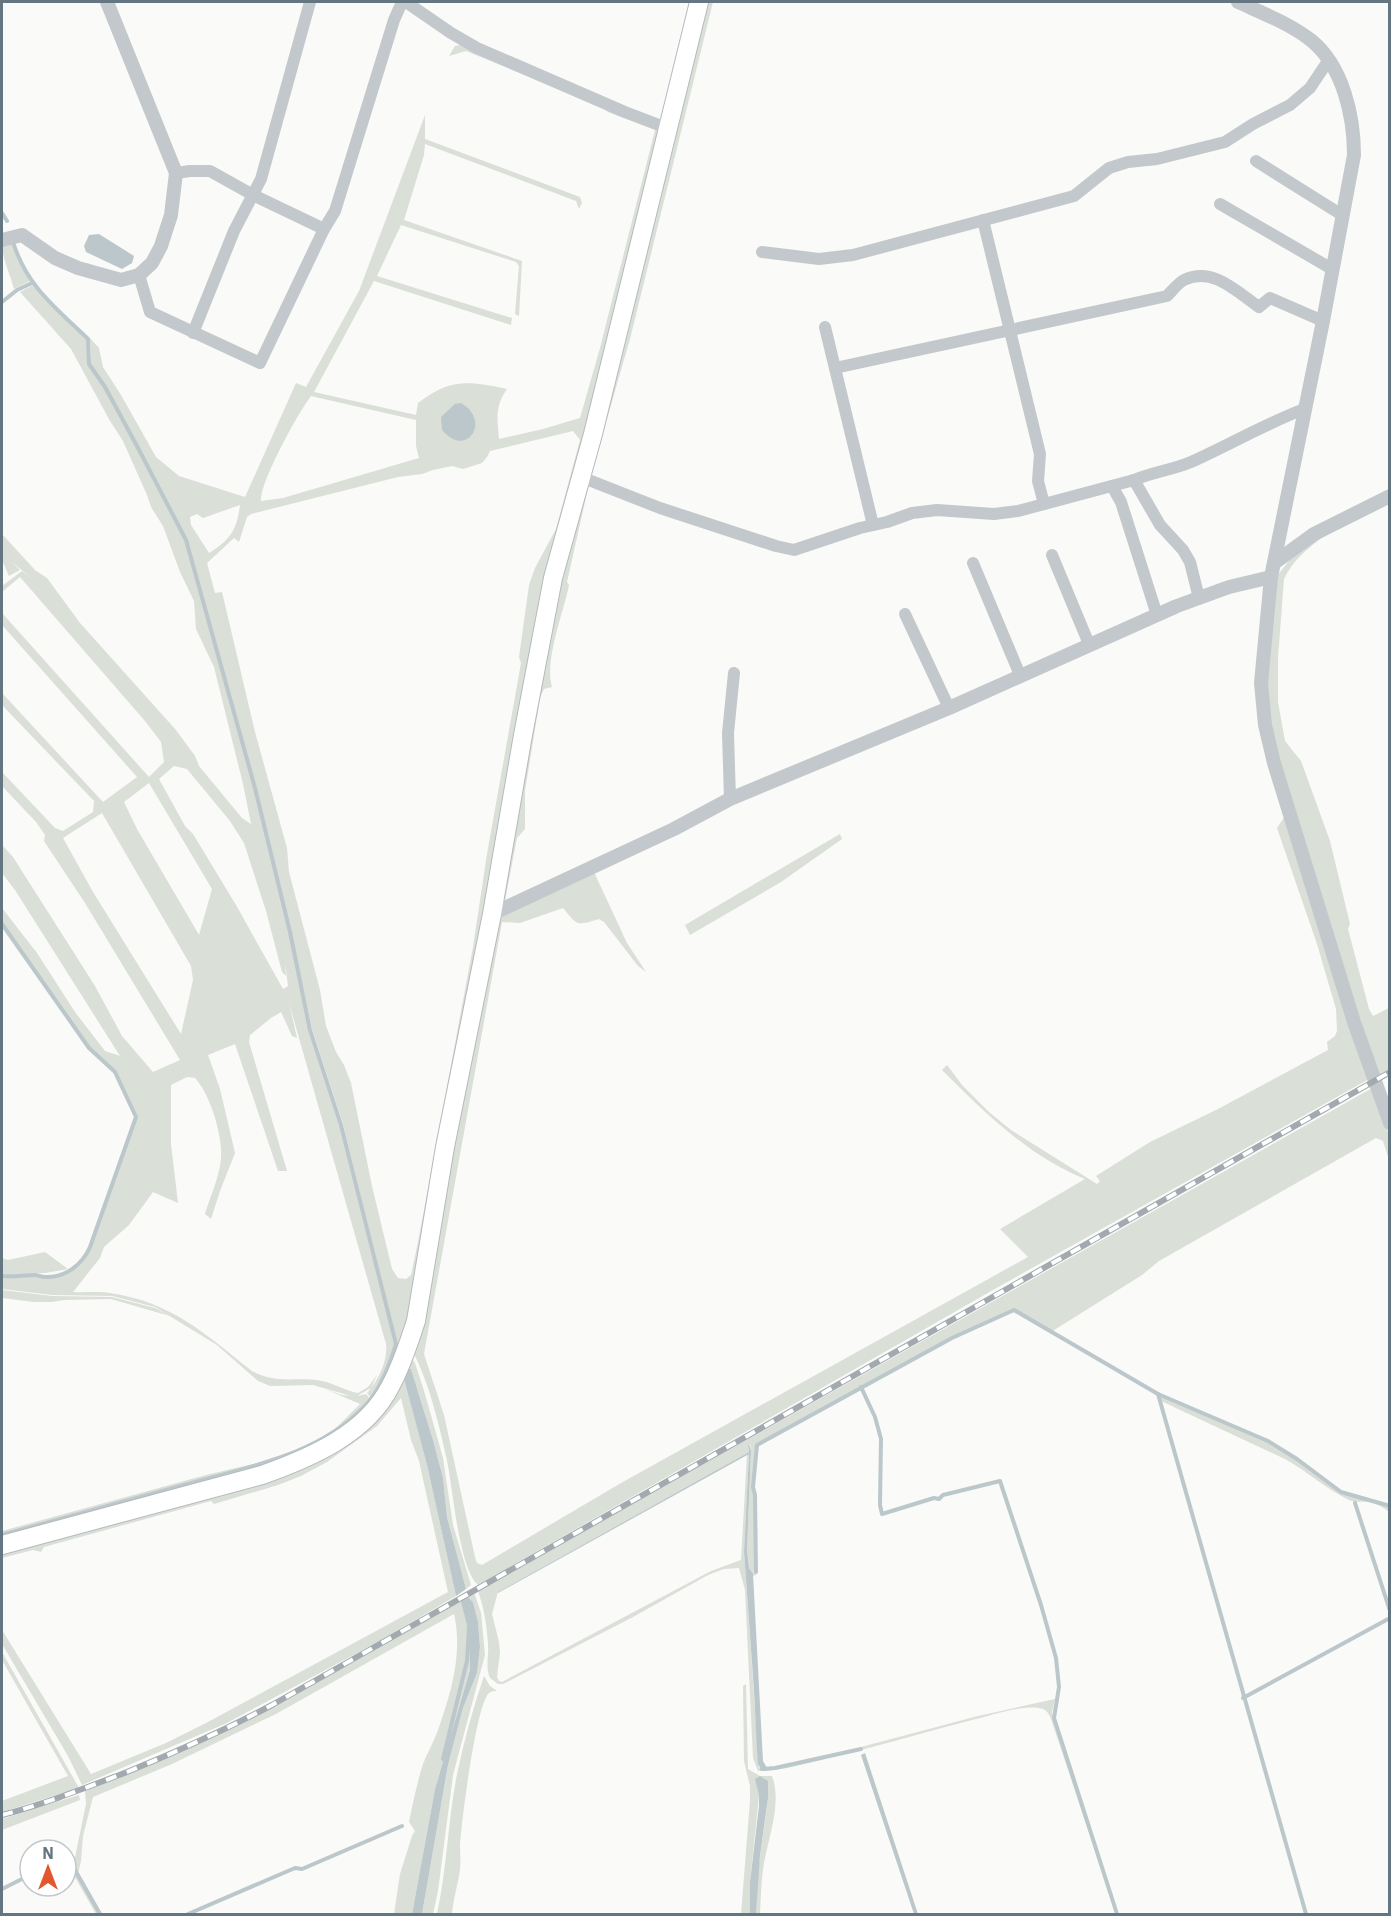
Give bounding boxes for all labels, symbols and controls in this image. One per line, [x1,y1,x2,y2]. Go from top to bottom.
north arrow [18,1838,78,1898]
text: N [42,1843,54,1863]

